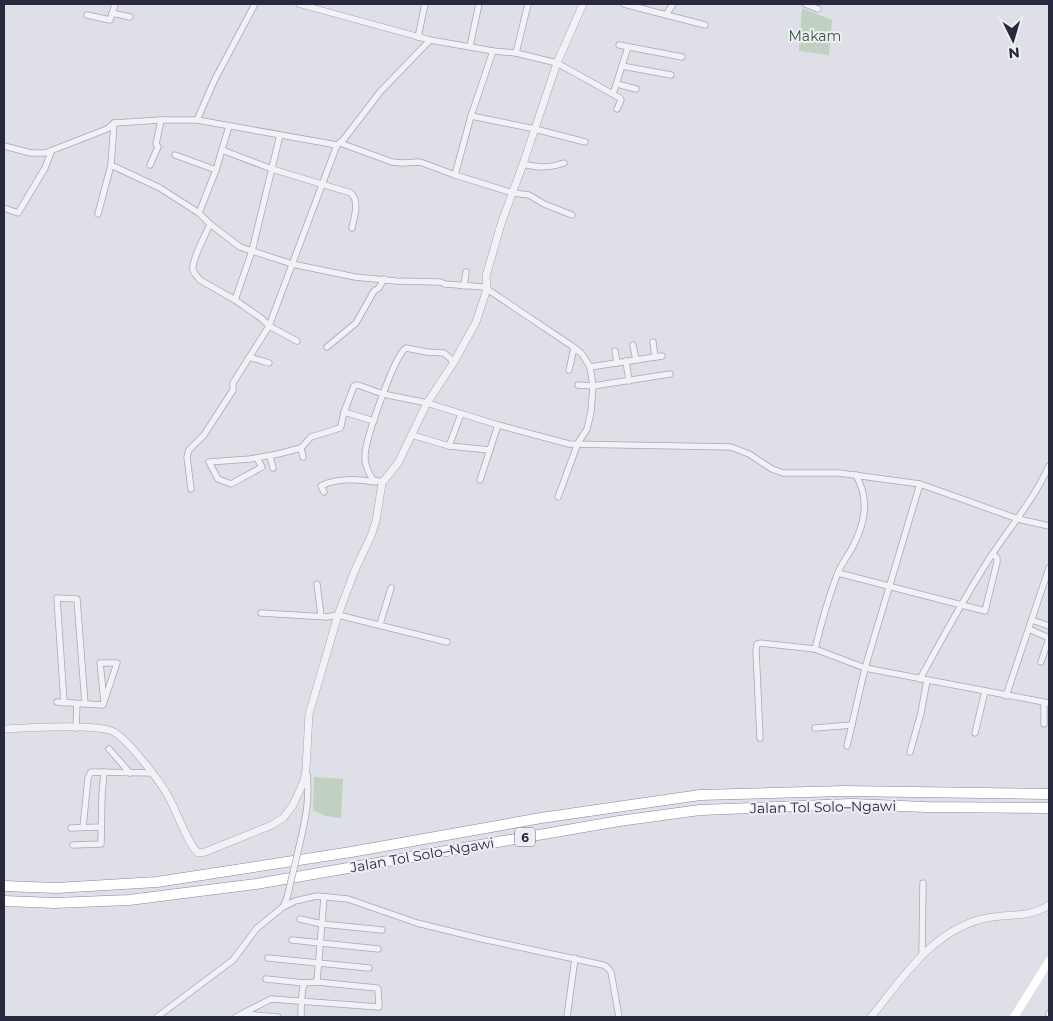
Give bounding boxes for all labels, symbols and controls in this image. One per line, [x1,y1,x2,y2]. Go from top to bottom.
north arrow [988,15,1038,65]
park label: Makam [789,27,841,45]
text: N [1008,43,1021,62]
street label: Jalan Tol Solo–Ngawi [749,797,896,817]
road number: 6 [515,828,535,846]
street label: Jalan Tol Solo–Ngawi [347,833,496,877]

